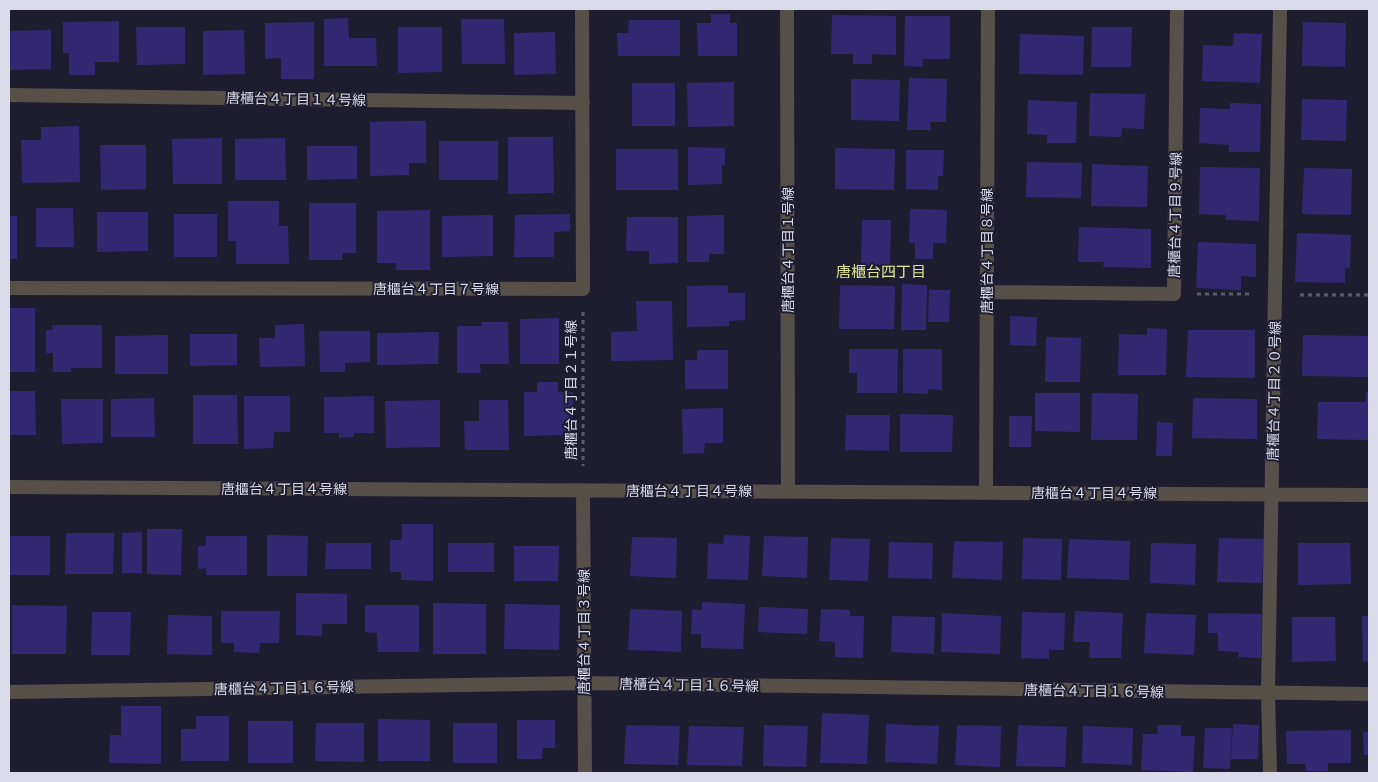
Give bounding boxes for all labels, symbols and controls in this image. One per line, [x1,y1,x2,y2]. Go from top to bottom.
street label: 唐櫃台４丁目１４号線 [226,89,366,109]
street label: 唐櫃台４丁目９号線 [1165,152,1185,278]
street label: 唐櫃台４丁目１号線 [779,187,797,313]
street label: 唐櫃台４丁目８号線 [978,188,996,314]
district label: 唐櫃台四丁目 [836,262,926,281]
street label: 唐櫃台４丁目７号線 [373,280,499,298]
street label: 唐櫃台４丁目２１号線 [562,320,580,460]
street label: 唐櫃台４丁目２０号線 [1264,321,1284,461]
street label: 唐櫃台４丁目４号線 [221,480,347,498]
street label: 唐櫃台４丁目４号線 [626,482,752,500]
street label: 唐櫃台４丁目４号線 [1031,484,1157,502]
street label: 唐櫃台４丁目３号線 [575,569,593,695]
street label: 唐櫃台４丁目１６号線 [619,675,759,695]
street label: 唐櫃台４丁目１６号線 [214,678,354,698]
street label: 唐櫃台４丁目１６号線 [1024,681,1164,701]

